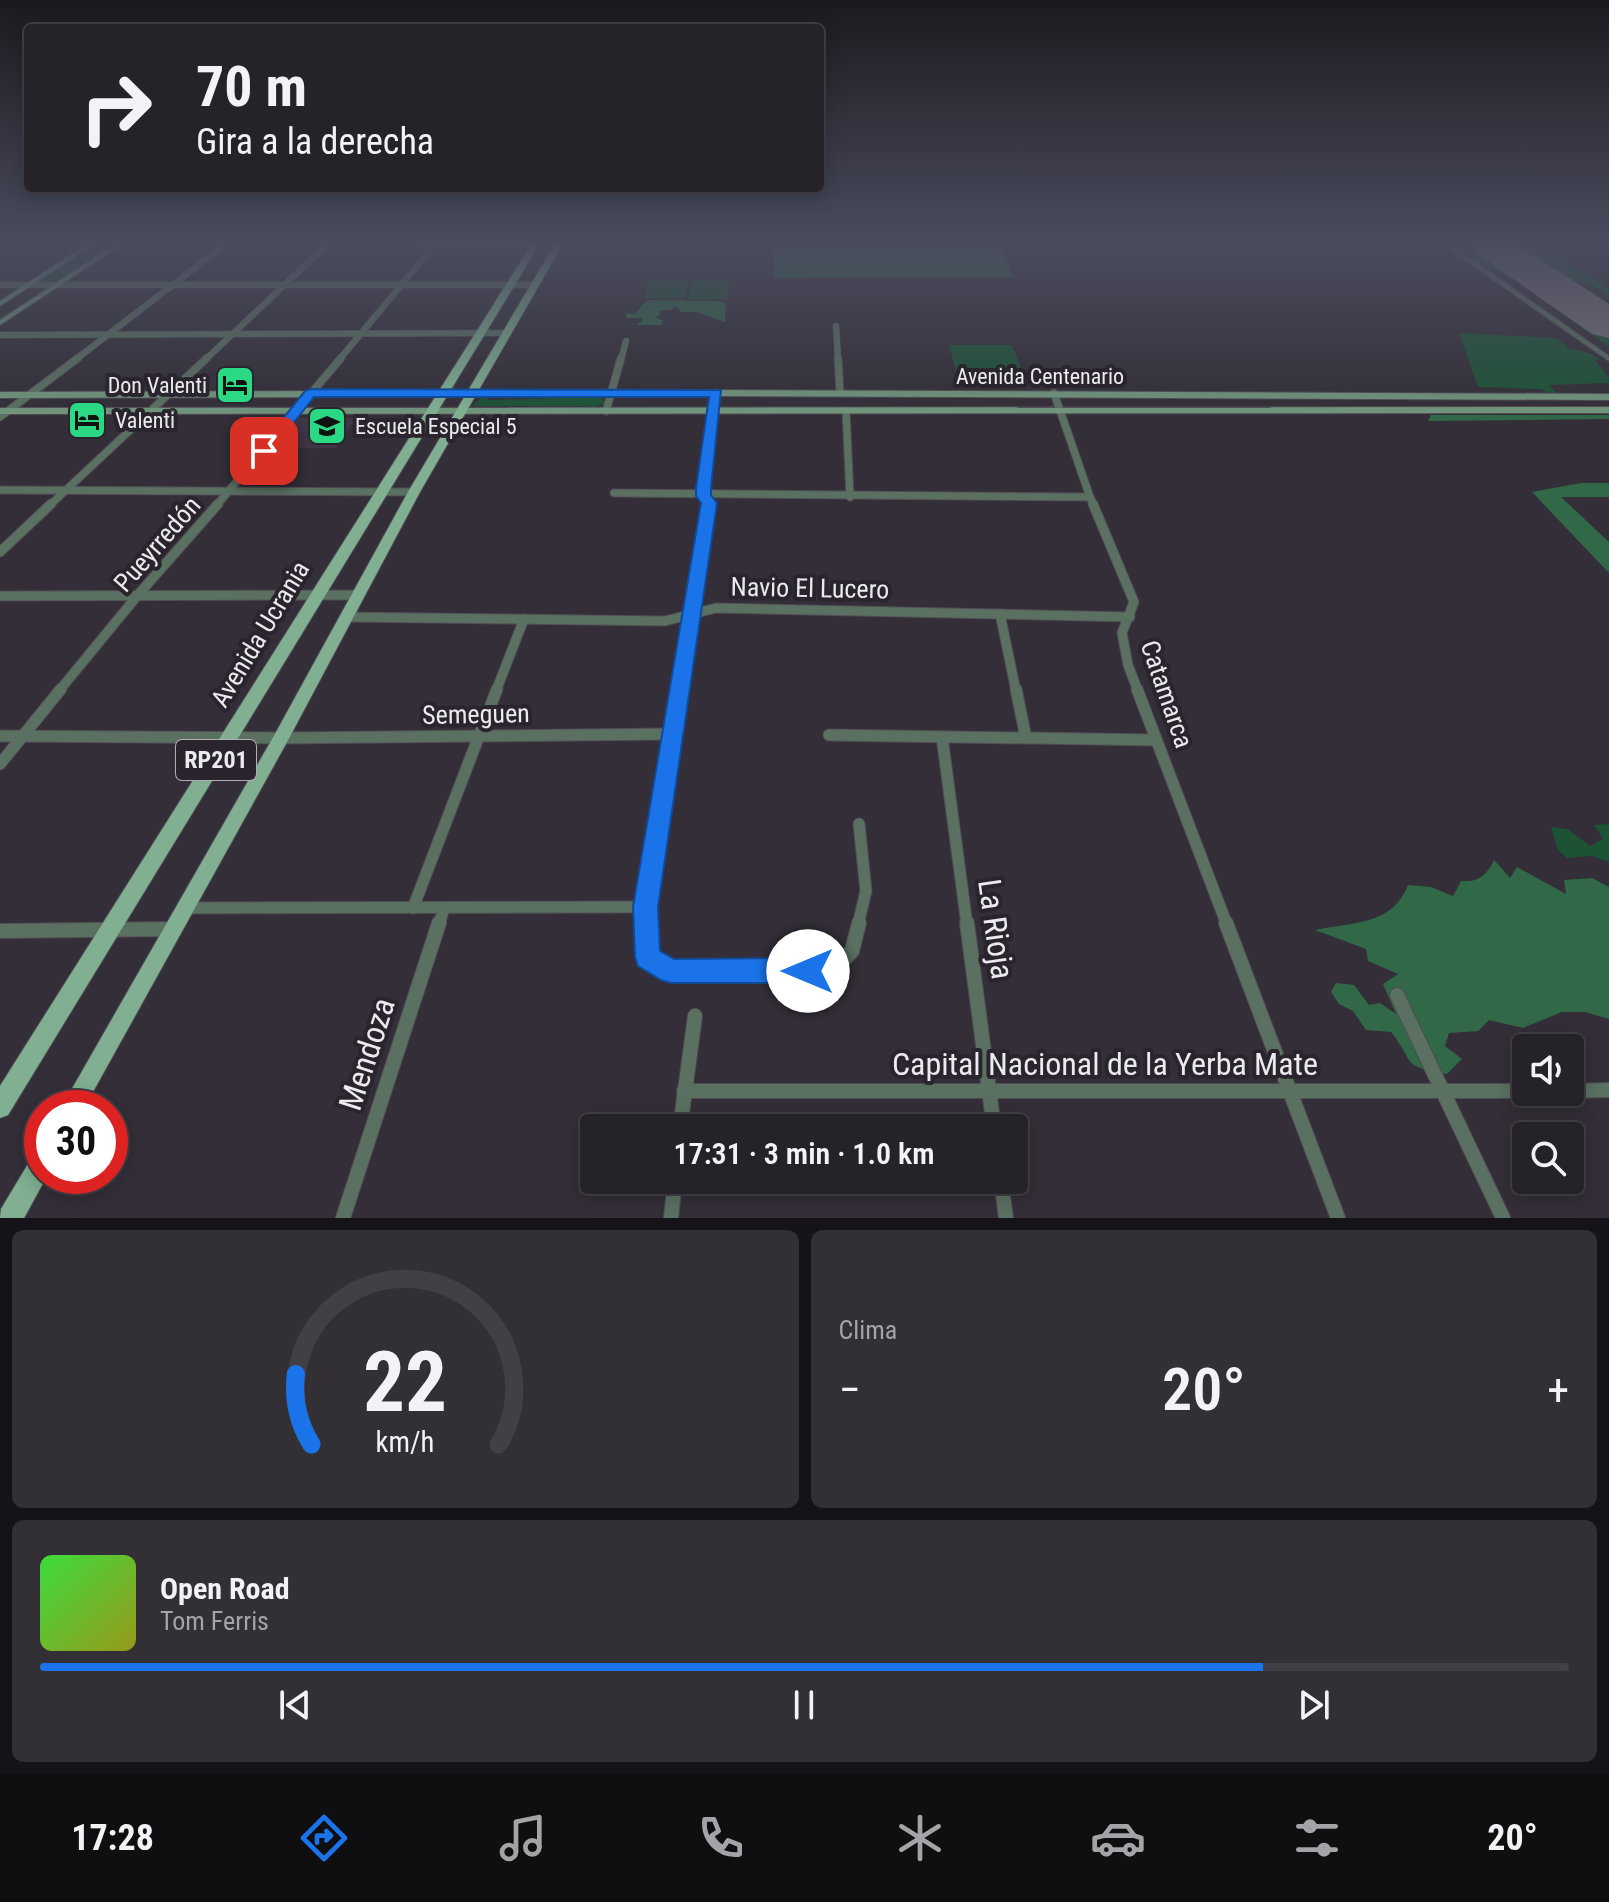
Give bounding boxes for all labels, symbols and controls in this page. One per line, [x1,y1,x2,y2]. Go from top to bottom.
text: 70 m [196,54,307,120]
icon: right [64,56,168,160]
text: Gira a la derecha [196,121,434,163]
hotel icon: Don Valenti [214,364,256,406]
street label: Avenida Centenario [956,364,1124,389]
place label: Don Valenti [108,373,207,398]
hotel icon: Valenti [66,399,108,441]
school or university icon: Escuela Especial 5 [306,405,348,447]
place label: Valenti [115,408,175,433]
place label: Escuela Especial 5 [355,414,517,439]
pin [230,417,298,485]
icon: arrive [242,429,286,473]
street label: Pueyrredón [108,490,206,598]
street label: Avenida Ucrania [205,556,315,712]
street label: Navio El Lucero [730,572,890,604]
street label: Catamarca [1135,636,1199,752]
street label: Semeguen [422,698,530,730]
road number: RP201 [176,740,256,780]
street label: La Rioja [970,876,1022,982]
position arrow [766,929,850,1013]
street label: Mendoza [331,993,403,1115]
map controls [1512,1034,1584,1194]
button: sound [1512,1034,1584,1106]
street label: Capital Nacional de la Yerba Mate [892,1045,1318,1083]
speed limit sign: 30 [24,1090,128,1194]
button: search [1512,1122,1584,1194]
text: 17:31 · 3 min · 1.0 km [674,1136,935,1171]
text: Clima [839,1315,897,1345]
text: 22 [363,1334,447,1431]
text: 20° [1162,1354,1246,1425]
text: − [839,1364,861,1416]
text: + [1547,1364,1569,1416]
text: km/h [376,1425,435,1459]
text: Open Road [160,1571,290,1606]
text: Tom Ferris [160,1606,269,1636]
icon: previous [273,1683,317,1727]
icon: pause [782,1683,826,1727]
icon: next [1292,1683,1336,1727]
icon: directions [296,1810,352,1866]
icon: music [495,1810,551,1866]
icon: phone [693,1810,749,1866]
icon: climate [892,1810,948,1866]
icon: car [1090,1810,1146,1866]
icon: filters [1289,1810,1345,1866]
text: 17:28 [71,1817,154,1859]
text: 20° [1487,1817,1538,1859]

